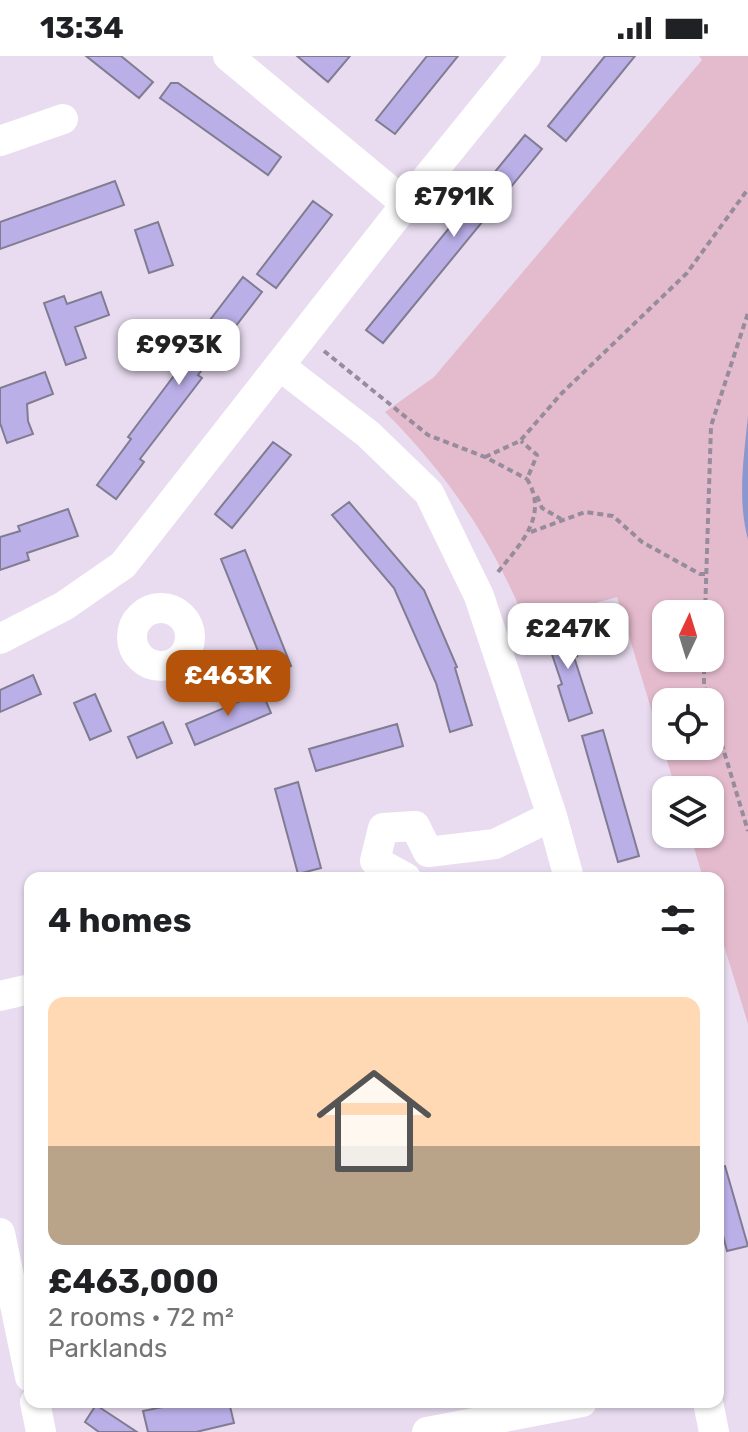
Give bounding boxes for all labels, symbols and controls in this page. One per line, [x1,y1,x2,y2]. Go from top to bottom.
text: 13:34 [40,10,124,46]
pin: £791K [398,171,510,239]
text: £791K [414,181,494,212]
pin: £993K [123,319,235,387]
text: £993K [136,329,222,360]
north arrow [652,600,724,672]
map controls [652,600,724,848]
pin: £247K [512,603,624,671]
text: £247K [526,613,610,644]
pin: £463K [172,650,284,718]
text: £463K [184,660,272,691]
button: locate [652,688,724,760]
button: layers [652,776,724,848]
icon: filters [656,898,700,942]
text: 4 homes [48,900,191,941]
icon: home [302,1049,446,1193]
text: £463,000 [48,1261,219,1302]
text: 2 rooms · 72 m² [48,1302,234,1333]
text: Parklands [48,1333,167,1364]

